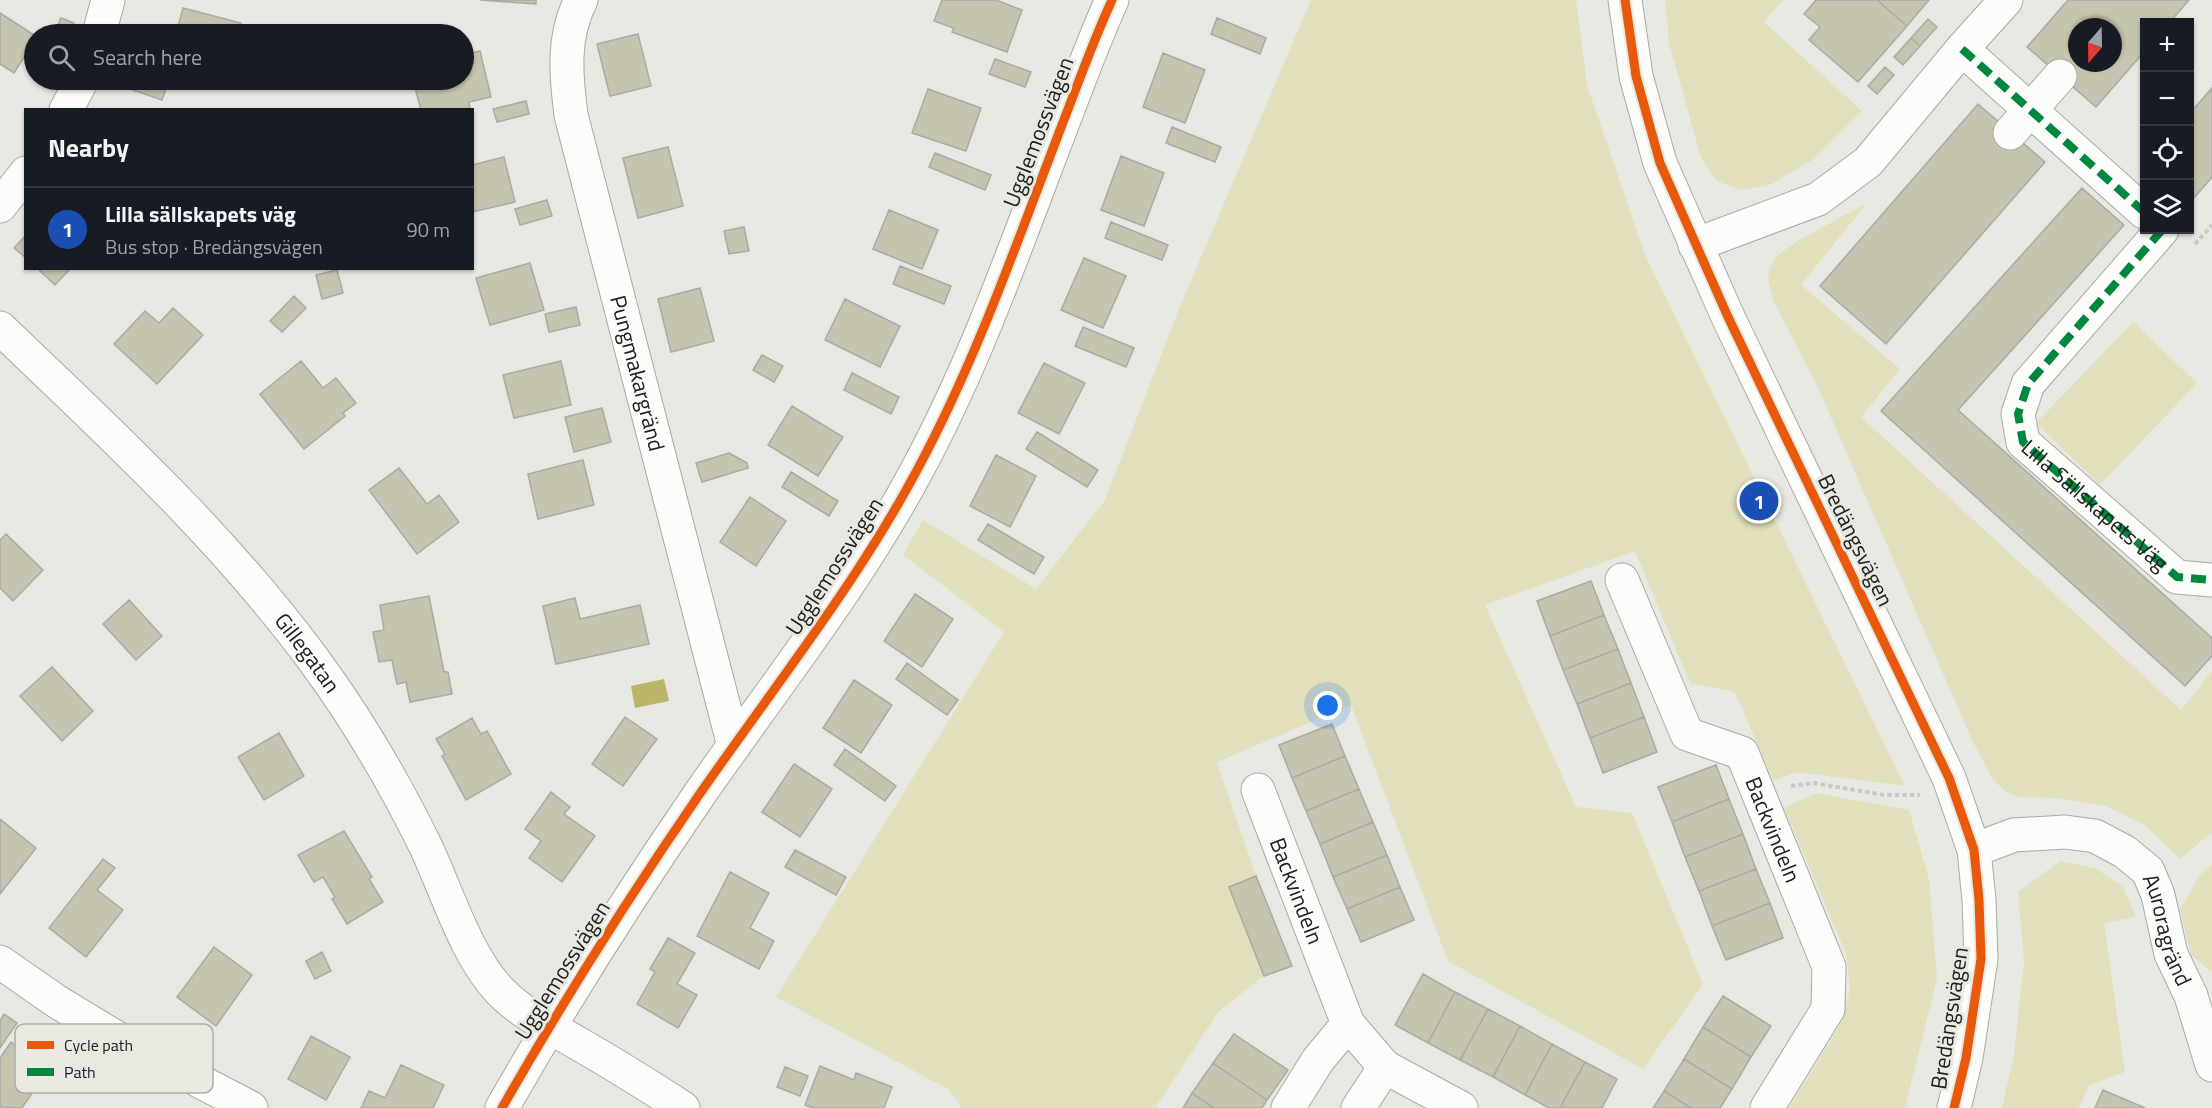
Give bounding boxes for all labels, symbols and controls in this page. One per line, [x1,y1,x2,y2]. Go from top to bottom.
north arrow [2068,18,2122,72]
map controls [2140,18,2194,234]
button: + [2140,18,2194,72]
search box [24,24,474,90]
text: Search here [93,40,202,74]
icon: search [45,41,78,74]
street label: Ugglemossvägen [994,52,1082,212]
button: − [2140,72,2194,126]
button: locate [2140,126,2194,180]
text: Nearby [48,128,129,167]
button: layers [2140,180,2194,234]
text: Lilla sällskapets väg [105,197,296,231]
text: 1 [62,214,73,245]
text: 90 m [406,214,450,245]
text: Bus stop · Bredängsvägen [105,231,323,262]
street label: Pungmakargränd [601,292,674,455]
street label: Lilla Sällskapets Väg [2014,431,2176,579]
street label: Bredängsvägen [1809,468,1903,612]
pin: 1 [1740,478,1778,524]
street label: Ugglemossvägen [777,490,891,642]
street label: Gillegatan [266,605,349,700]
your location [1313,691,1342,720]
street label: Backvindeln [1736,771,1810,888]
street label: Backvindeln [1261,833,1333,949]
street label: Auroragränd [2134,868,2201,992]
street label: Ugglemossvägen [506,894,618,1046]
street label: Bredängsvägen [1921,944,1977,1092]
legend [15,1024,213,1093]
text: Cycle path [64,1033,133,1057]
text: Path [64,1060,96,1084]

